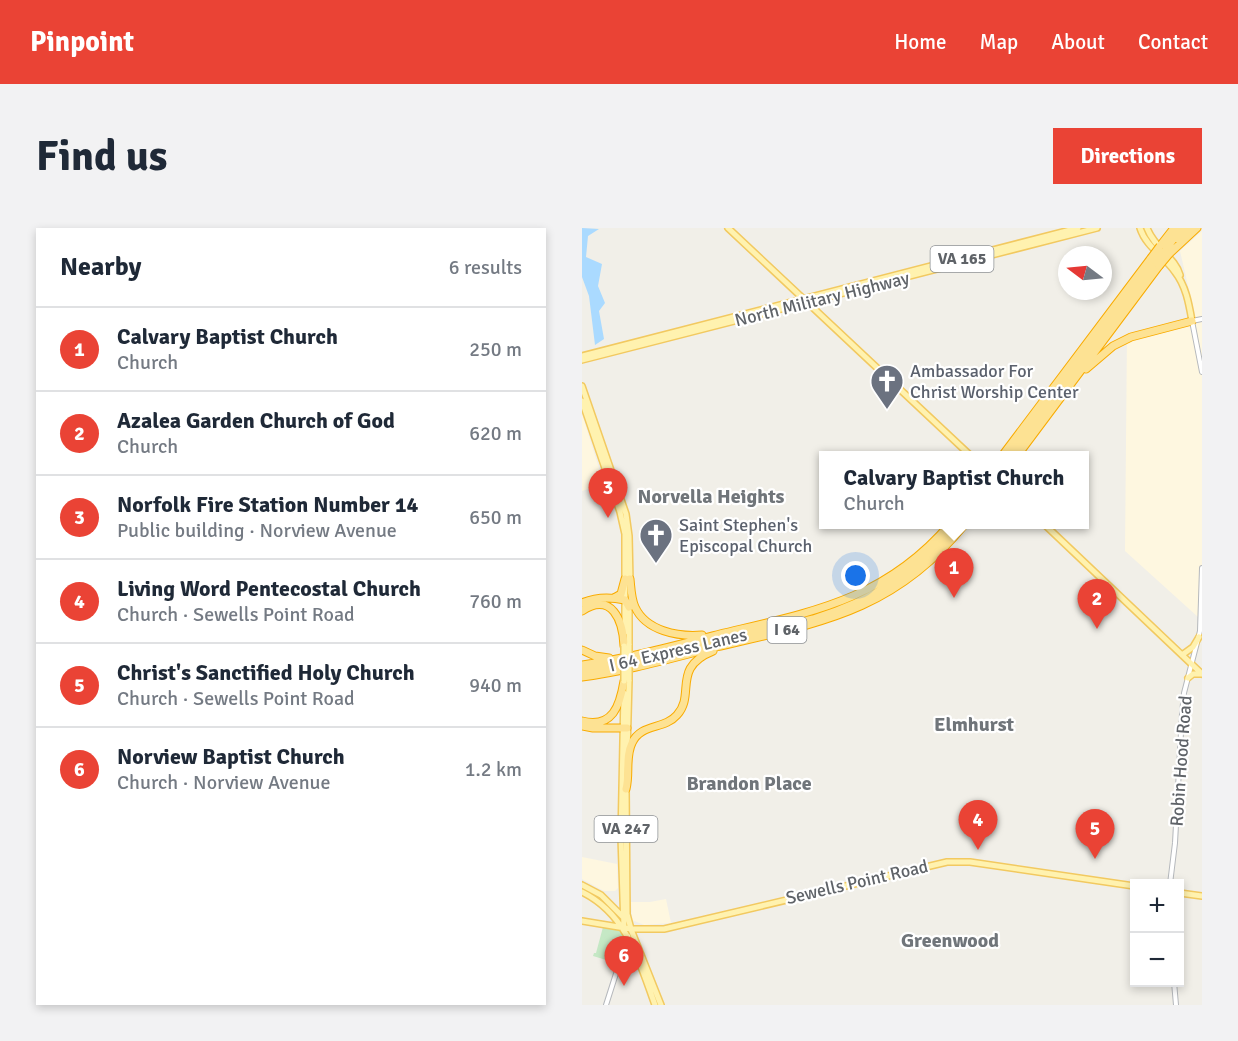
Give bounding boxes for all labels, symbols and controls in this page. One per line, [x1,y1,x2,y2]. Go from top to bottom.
text: Pinpoint [30,25,134,59]
text: Home [894,29,947,55]
text: Map [980,29,1018,55]
text: About [1051,29,1105,55]
text: Contact [1138,29,1208,55]
button: Directions [1053,128,1202,184]
text: Find us [36,131,167,182]
road number: VA 165 [930,246,994,272]
north arrow [1058,246,1112,300]
text: Nearby [60,251,141,283]
text: 6 results [449,255,522,280]
street label: North Military Highway [732,267,912,331]
text: Calvary Baptist Church [117,323,338,350]
text: 1 [74,337,85,362]
text: 250 m [469,337,522,362]
text: Church [117,350,178,375]
place label: Ambassador For Christ Worship Center [910,360,1079,403]
church icon: Ambassador For Christ Worship Center [869,363,905,410]
text: Azalea Garden Church of God [117,407,395,434]
text: 2 [74,421,85,446]
text: 620 m [469,421,522,446]
text: Church [117,434,178,459]
popup [819,451,1089,529]
text: Calvary Baptist Church [844,464,1064,491]
pin: 3 [588,468,628,518]
district label: Norvella Heights [638,484,785,509]
text: Norfolk Fire Station Number 14 [117,491,418,518]
text: Church [844,491,905,516]
text: 3 [74,505,85,530]
text: 650 m [469,505,522,530]
place label: Saint Stephen's Episcopal Church [679,514,812,557]
church icon: Saint Stephen's Episcopal Church [638,517,674,564]
text: Public building · Norview Avenue [117,518,397,543]
pin: 1 [934,548,974,598]
your location [841,561,870,590]
text: Living Word Pentecostal Church [117,575,421,602]
pin: 2 [1078,580,1116,629]
text: 4 [74,589,85,614]
text: 760 m [469,589,522,614]
text: Church · Sewells Point Road [117,602,355,627]
road number: I 64 [768,617,806,643]
street label: I 64 Express Lanes [607,623,749,677]
text: Christ's Sanctified Holy Church [117,659,415,686]
text: 5 [74,673,85,698]
text: 940 m [469,673,522,698]
text: Church · Sewells Point Road [117,686,355,711]
street label: Robin Hood Road [1165,695,1197,827]
district label: Elmhurst [934,712,1015,737]
text: Norview Baptist Church [117,743,345,770]
text: 6 [74,757,85,782]
text: 1.2 km [465,757,522,782]
text: Church · Norview Avenue [117,770,330,795]
district label: Brandon Place [686,771,812,796]
pin: 4 [958,800,998,850]
pin: 5 [1076,810,1114,859]
road number: VA 247 [594,816,658,842]
street label: Sewells Point Road [784,855,930,909]
map controls [1130,879,1184,987]
button: + [1130,879,1184,933]
district label: Greenwood [901,928,999,953]
button: − [1130,933,1184,987]
pin: 6 [604,936,644,986]

